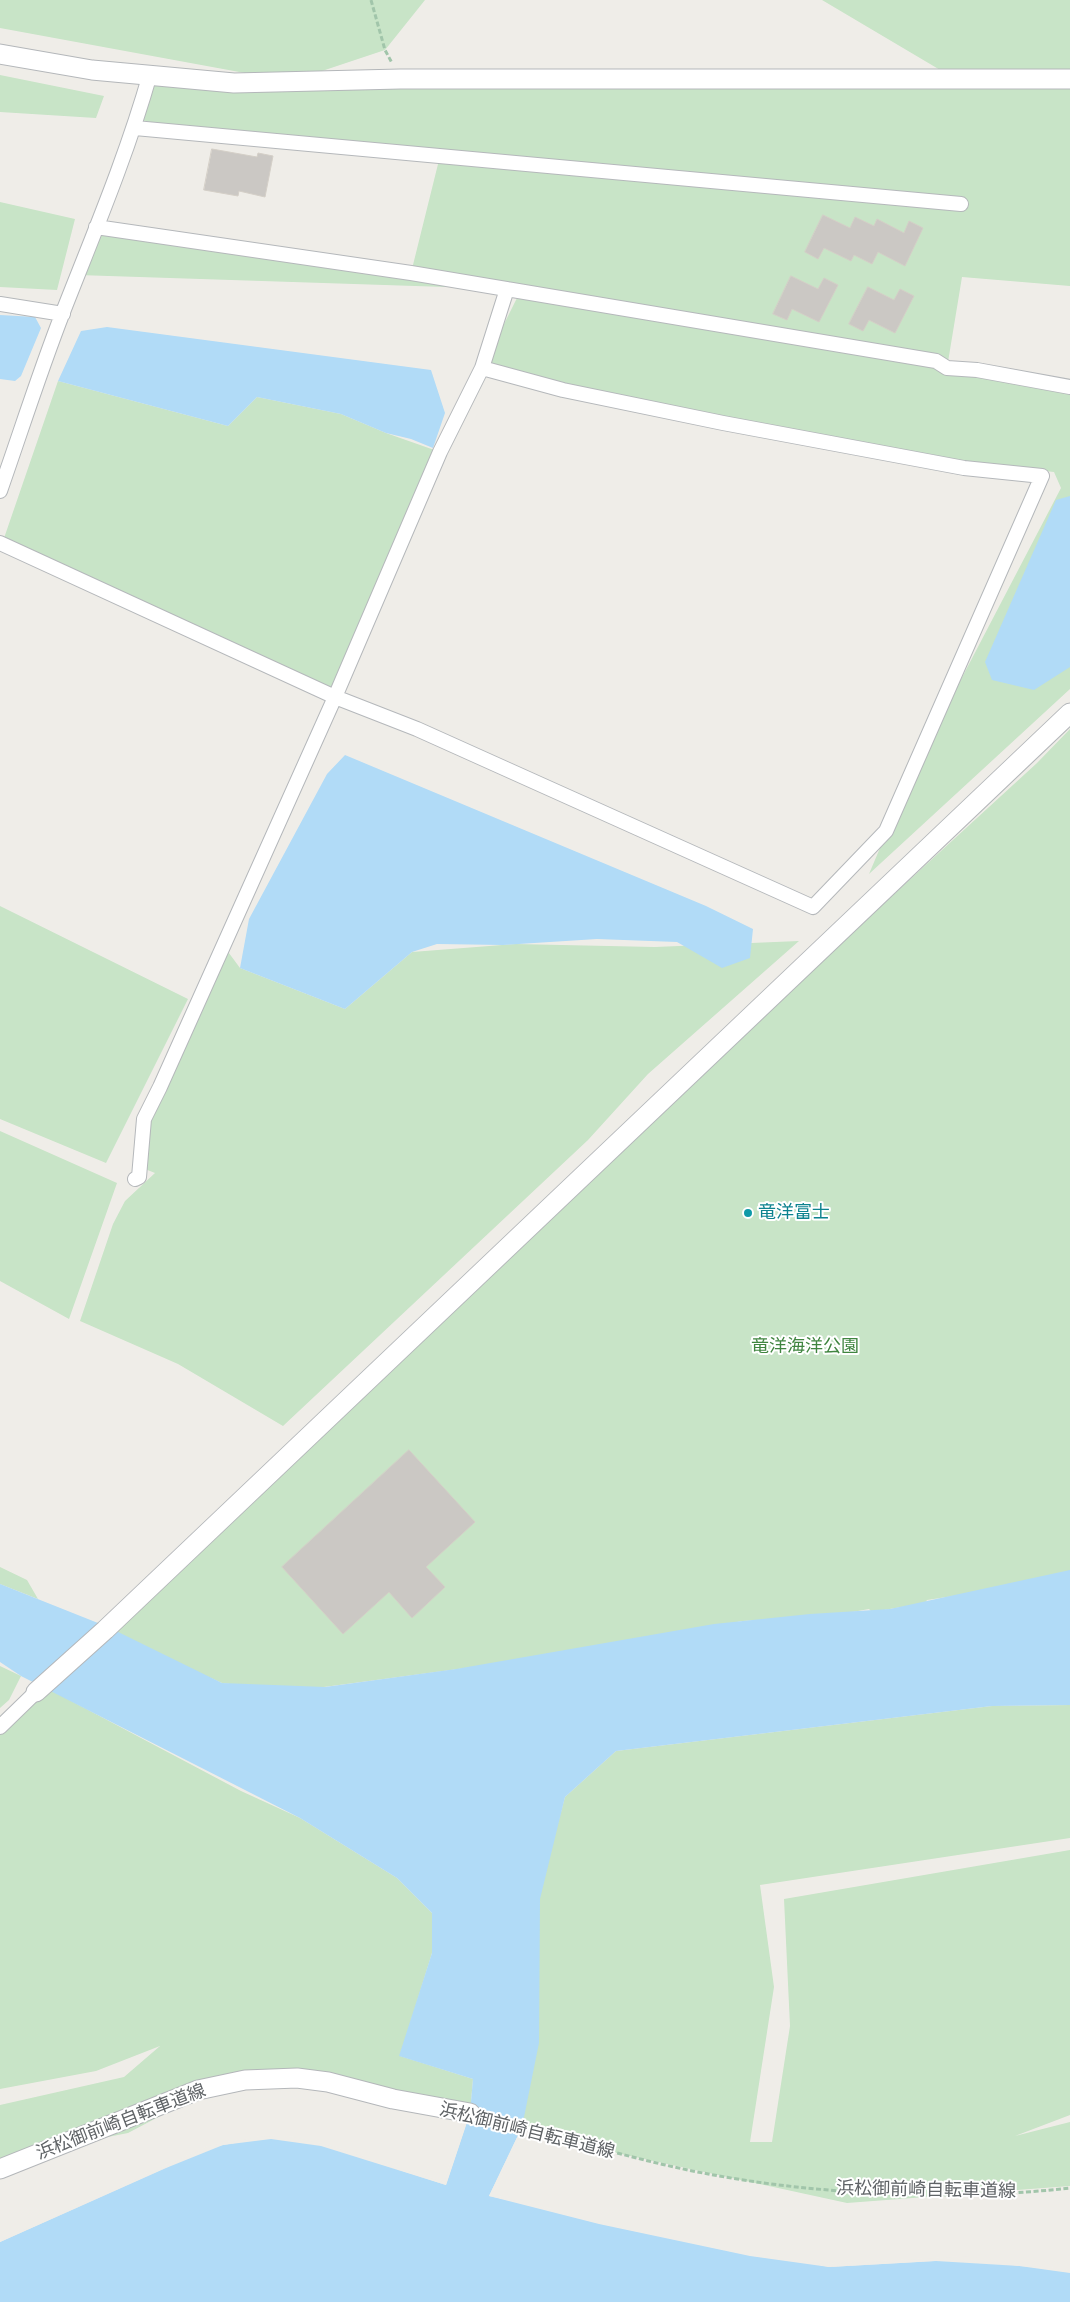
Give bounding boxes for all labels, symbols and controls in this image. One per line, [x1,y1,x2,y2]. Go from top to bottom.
place label: 竜洋富士 [758,1202,830,1224]
marker: 竜洋富士 [742,1207,754,1219]
park label: 竜洋海洋公園 [751,1336,859,1358]
street label: 浜松御前崎自転車道線 [33,2080,209,2164]
street label: 浜松御前崎自転車道線 [437,2099,617,2163]
street label: 浜松御前崎自転車道線 [836,2178,1016,2202]

